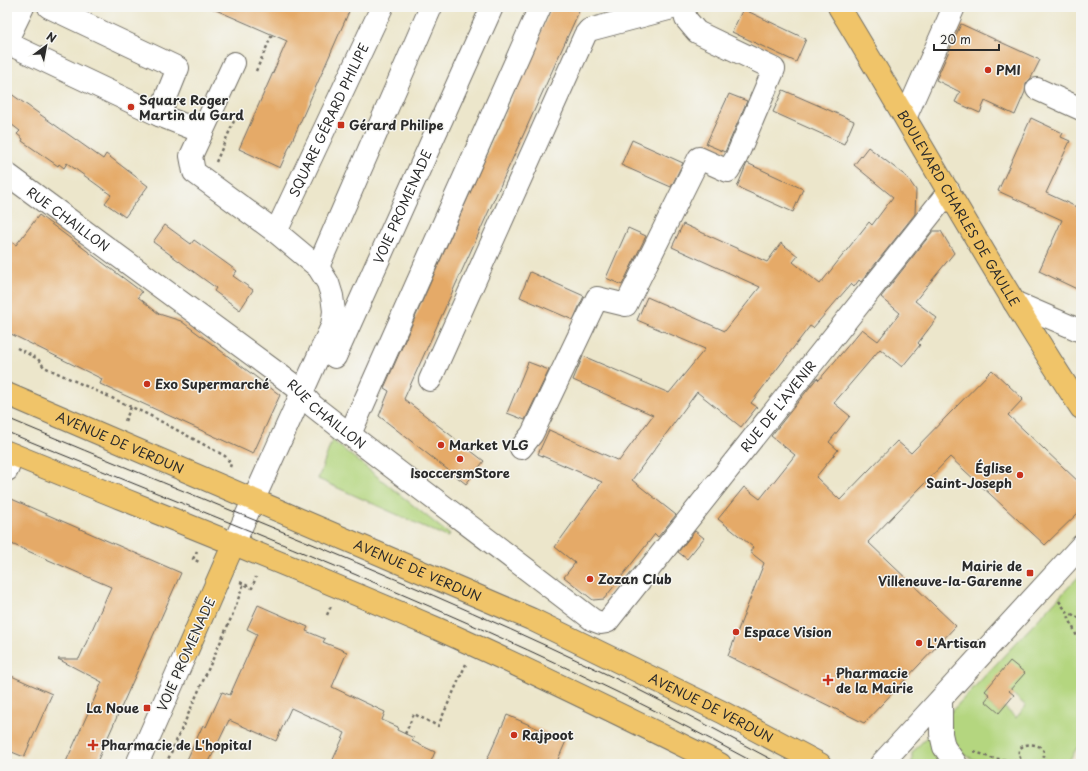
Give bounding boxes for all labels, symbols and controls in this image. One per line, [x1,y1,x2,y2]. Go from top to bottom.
north arrow [26,26,66,66]
scale bar [934,26,999,52]
text: N [43,28,60,47]
text: 20 m [940,30,971,48]
street label: SQUARE GÉRARD PHILIPE [284,39,373,200]
place label: PMI [996,60,1021,79]
marker: PMI [983,65,993,75]
place label: Square Roger Martin du Gard [139,90,244,124]
marker: Square Roger Martin du Gard [126,102,136,112]
street label: BOULEVARD CHARLES DE GAULLE [893,106,1025,310]
place label: Gérard Philipe [349,115,444,134]
marker: Gérard Philipe [336,120,346,130]
street label: VOIE PROMENADE [368,146,436,266]
street label: RUE CHAILLON [23,182,114,256]
street label: RUE DE L'AVENIR [736,356,820,456]
place label: Exo Supermarché [155,374,269,393]
street label: RUE CHAILLON [284,374,370,453]
marker: Exo Supermarché [142,379,152,389]
street label: AVENUE DE VERDUN [54,406,187,478]
place label: Market VLG [449,435,529,454]
marker: Market VLG [436,440,446,450]
marker: IsoccersmStore [455,454,465,464]
place label: Église Saint-Joseph [926,458,1012,492]
place label: IsoccersmStore [410,463,510,482]
marker: Église Saint-Joseph [1015,470,1025,480]
street label: AVENUE DE VERDUN [351,534,485,606]
place label: Mairie de Villeneuve-la-Garenne [878,556,1022,590]
marker: Mairie de Villeneuve-la-Garenne [1025,568,1035,578]
place label: Zozan Club [598,569,672,588]
marker: Zozan Club [585,574,595,584]
street label: VOIE PROMENADE [152,594,219,714]
place label: Espace Vision [744,622,832,641]
marker: Espace Vision [731,627,741,637]
place label: L'Artisan [927,633,986,652]
marker: L'Artisan [914,638,924,648]
place label: Pharmacie de la Mairie [836,663,913,697]
street label: AVENUE DE VERDUN [646,668,777,747]
marker: Pharmacie de la Mairie [823,675,833,685]
place label: La Noue [86,698,140,717]
marker: La Noue [142,703,152,713]
place label: Rajpoot [522,725,574,744]
marker: Rajpoot [509,730,519,740]
place label: Pharmacie de L'hopital [101,735,252,754]
marker: Pharmacie de L'hopital [88,740,98,750]

